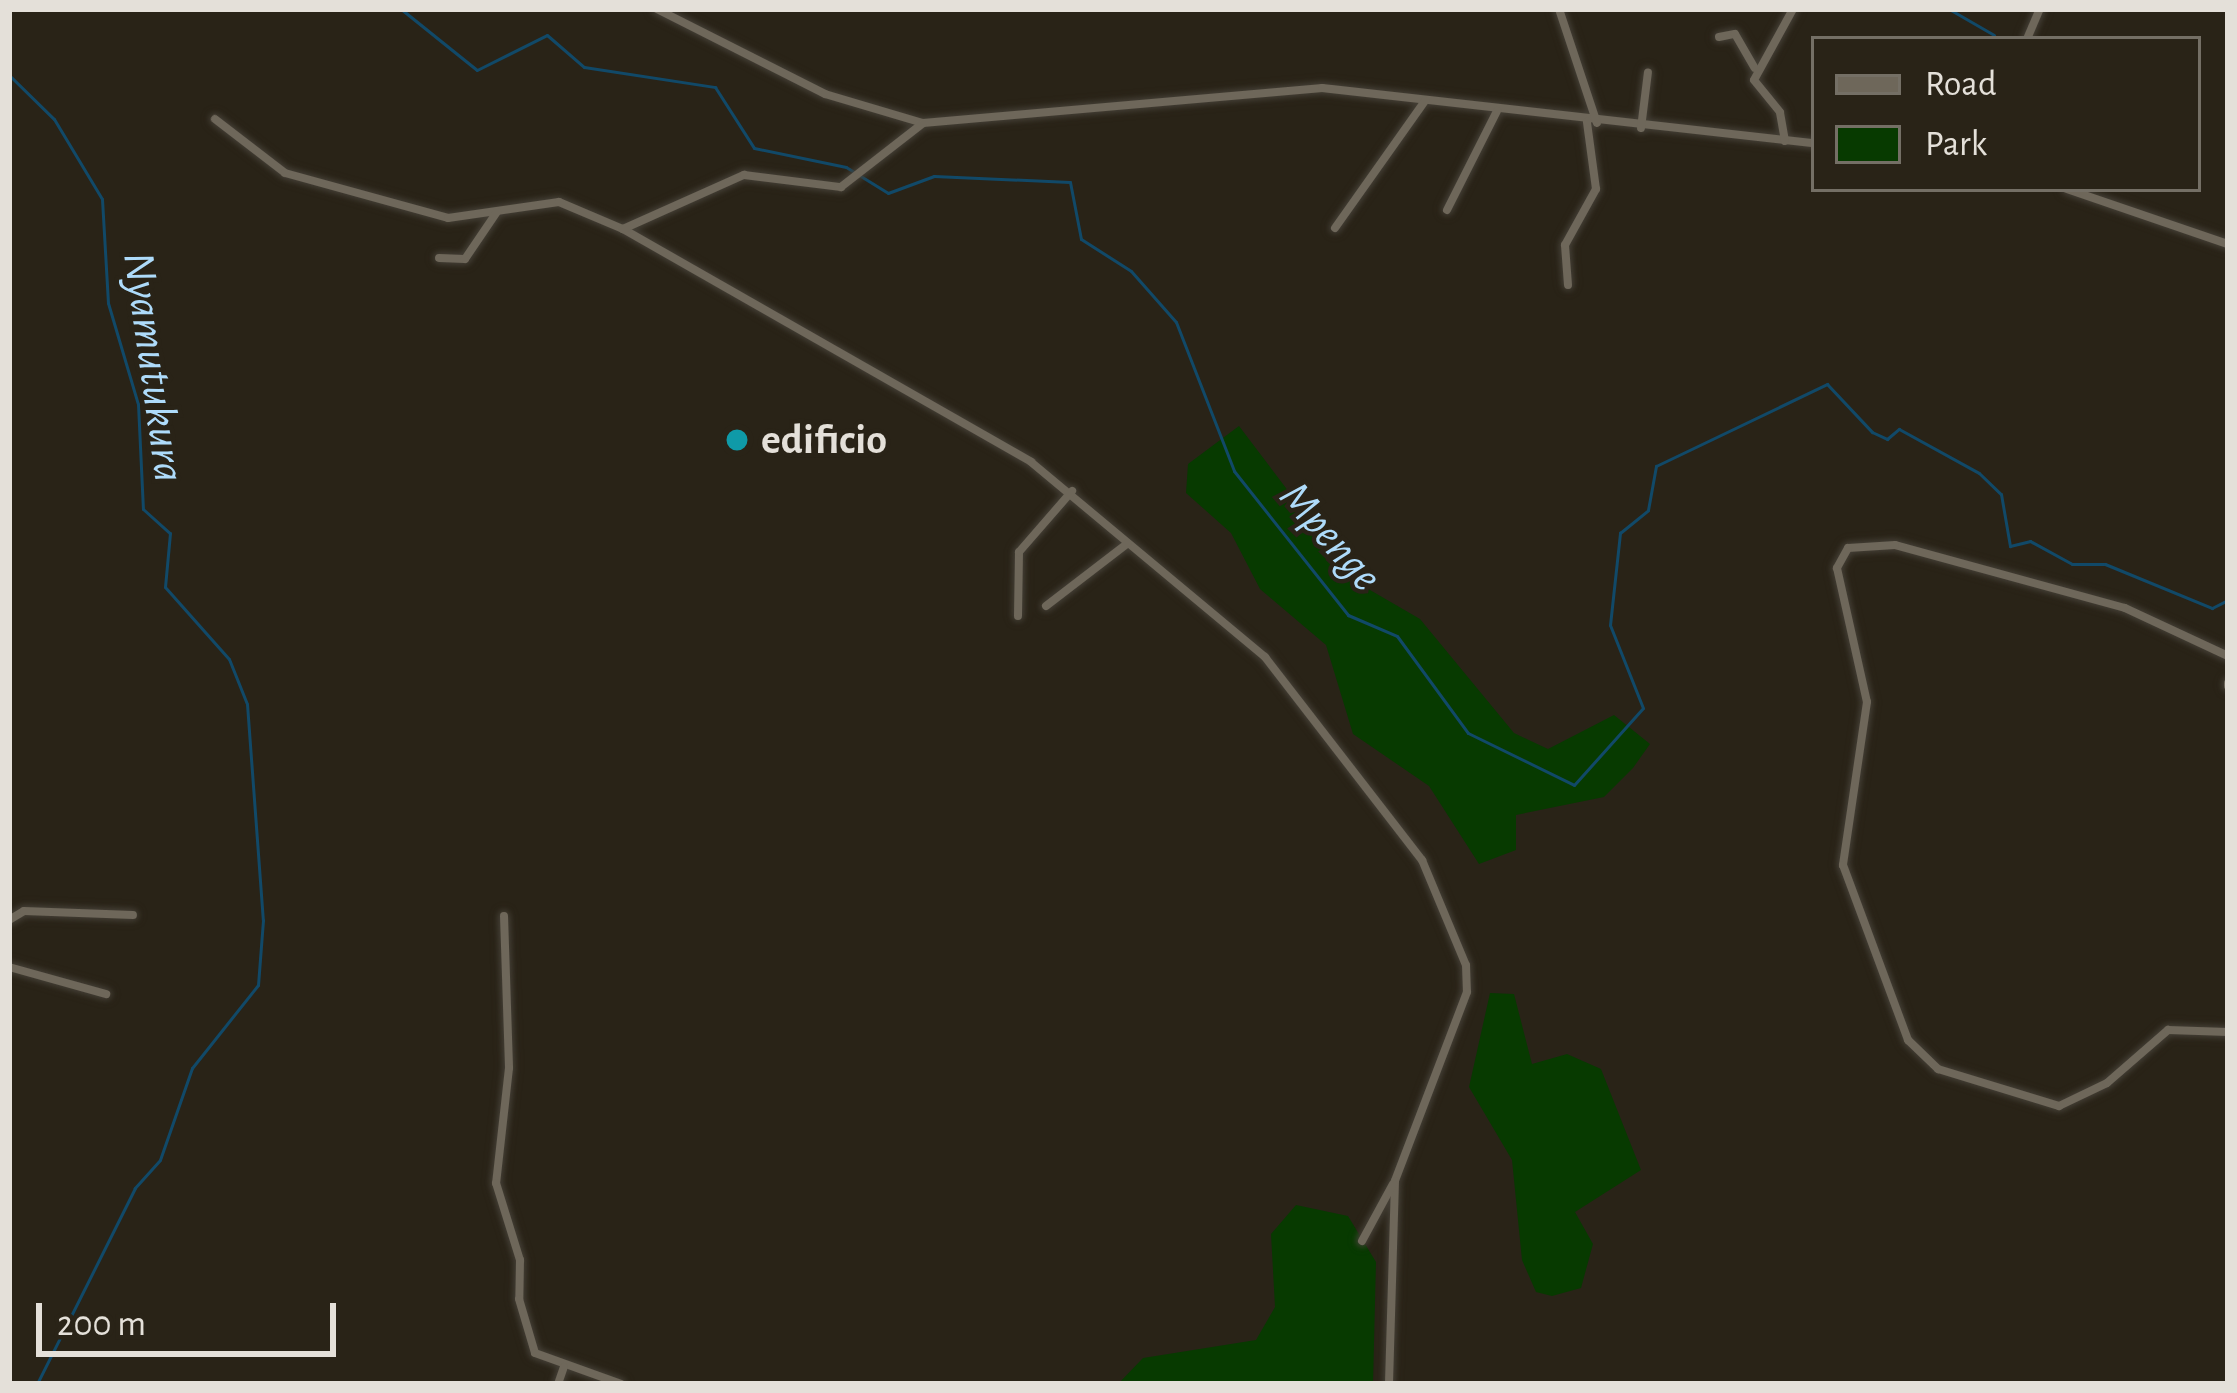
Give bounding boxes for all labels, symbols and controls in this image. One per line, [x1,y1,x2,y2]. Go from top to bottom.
legend [1811,36,2201,192]
text: Road [1925,66,1997,102]
text: Park [1925,126,1987,162]
water label: Nyamutukura [110,249,196,485]
place label: edificio [761,415,887,465]
marker: edificio [724,427,750,453]
water label: Mpenge [1267,471,1393,603]
scale bar [42,1279,342,1353]
text: 200 m [57,1306,146,1342]

